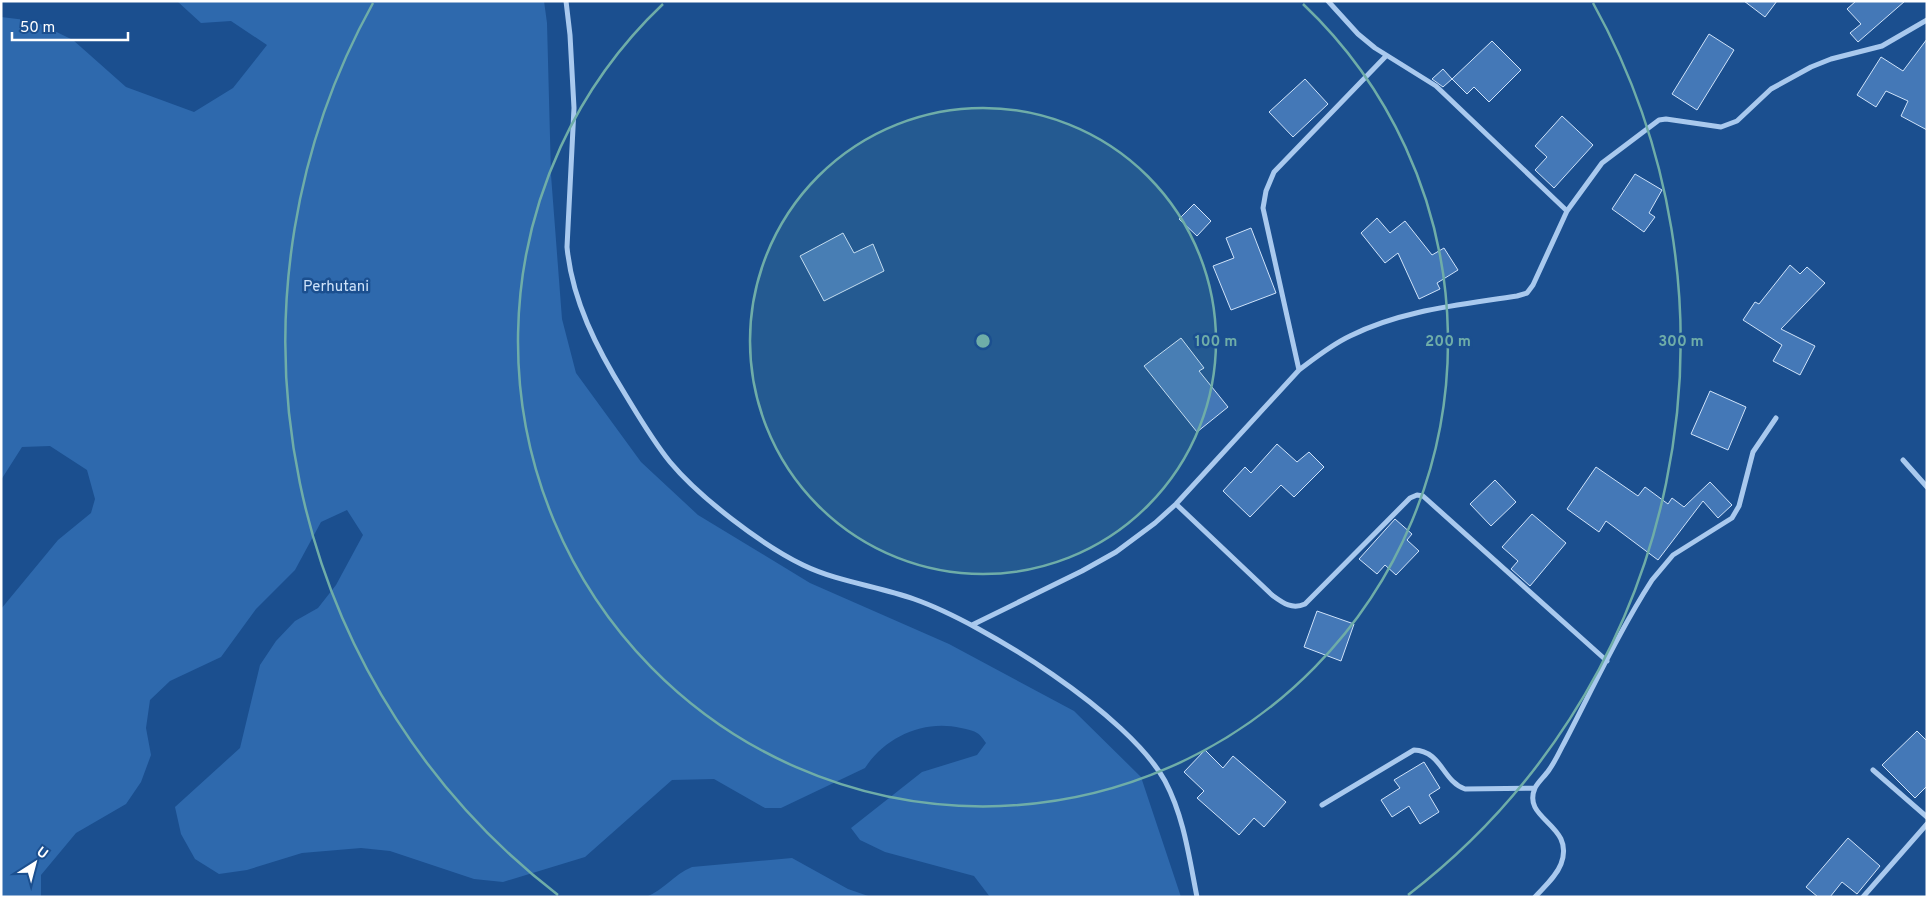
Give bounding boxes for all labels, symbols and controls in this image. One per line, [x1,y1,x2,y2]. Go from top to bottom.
scale bar [12,10,129,42]
text: 50 m [20,19,55,38]
park label: Perhutani [303,278,369,297]
centre of rings [974,332,992,350]
text: 100 m [1195,333,1237,352]
text: 200 m [1425,333,1471,352]
text: 300 m [1658,333,1704,352]
north arrow [10,838,60,888]
text: U [33,844,51,864]

